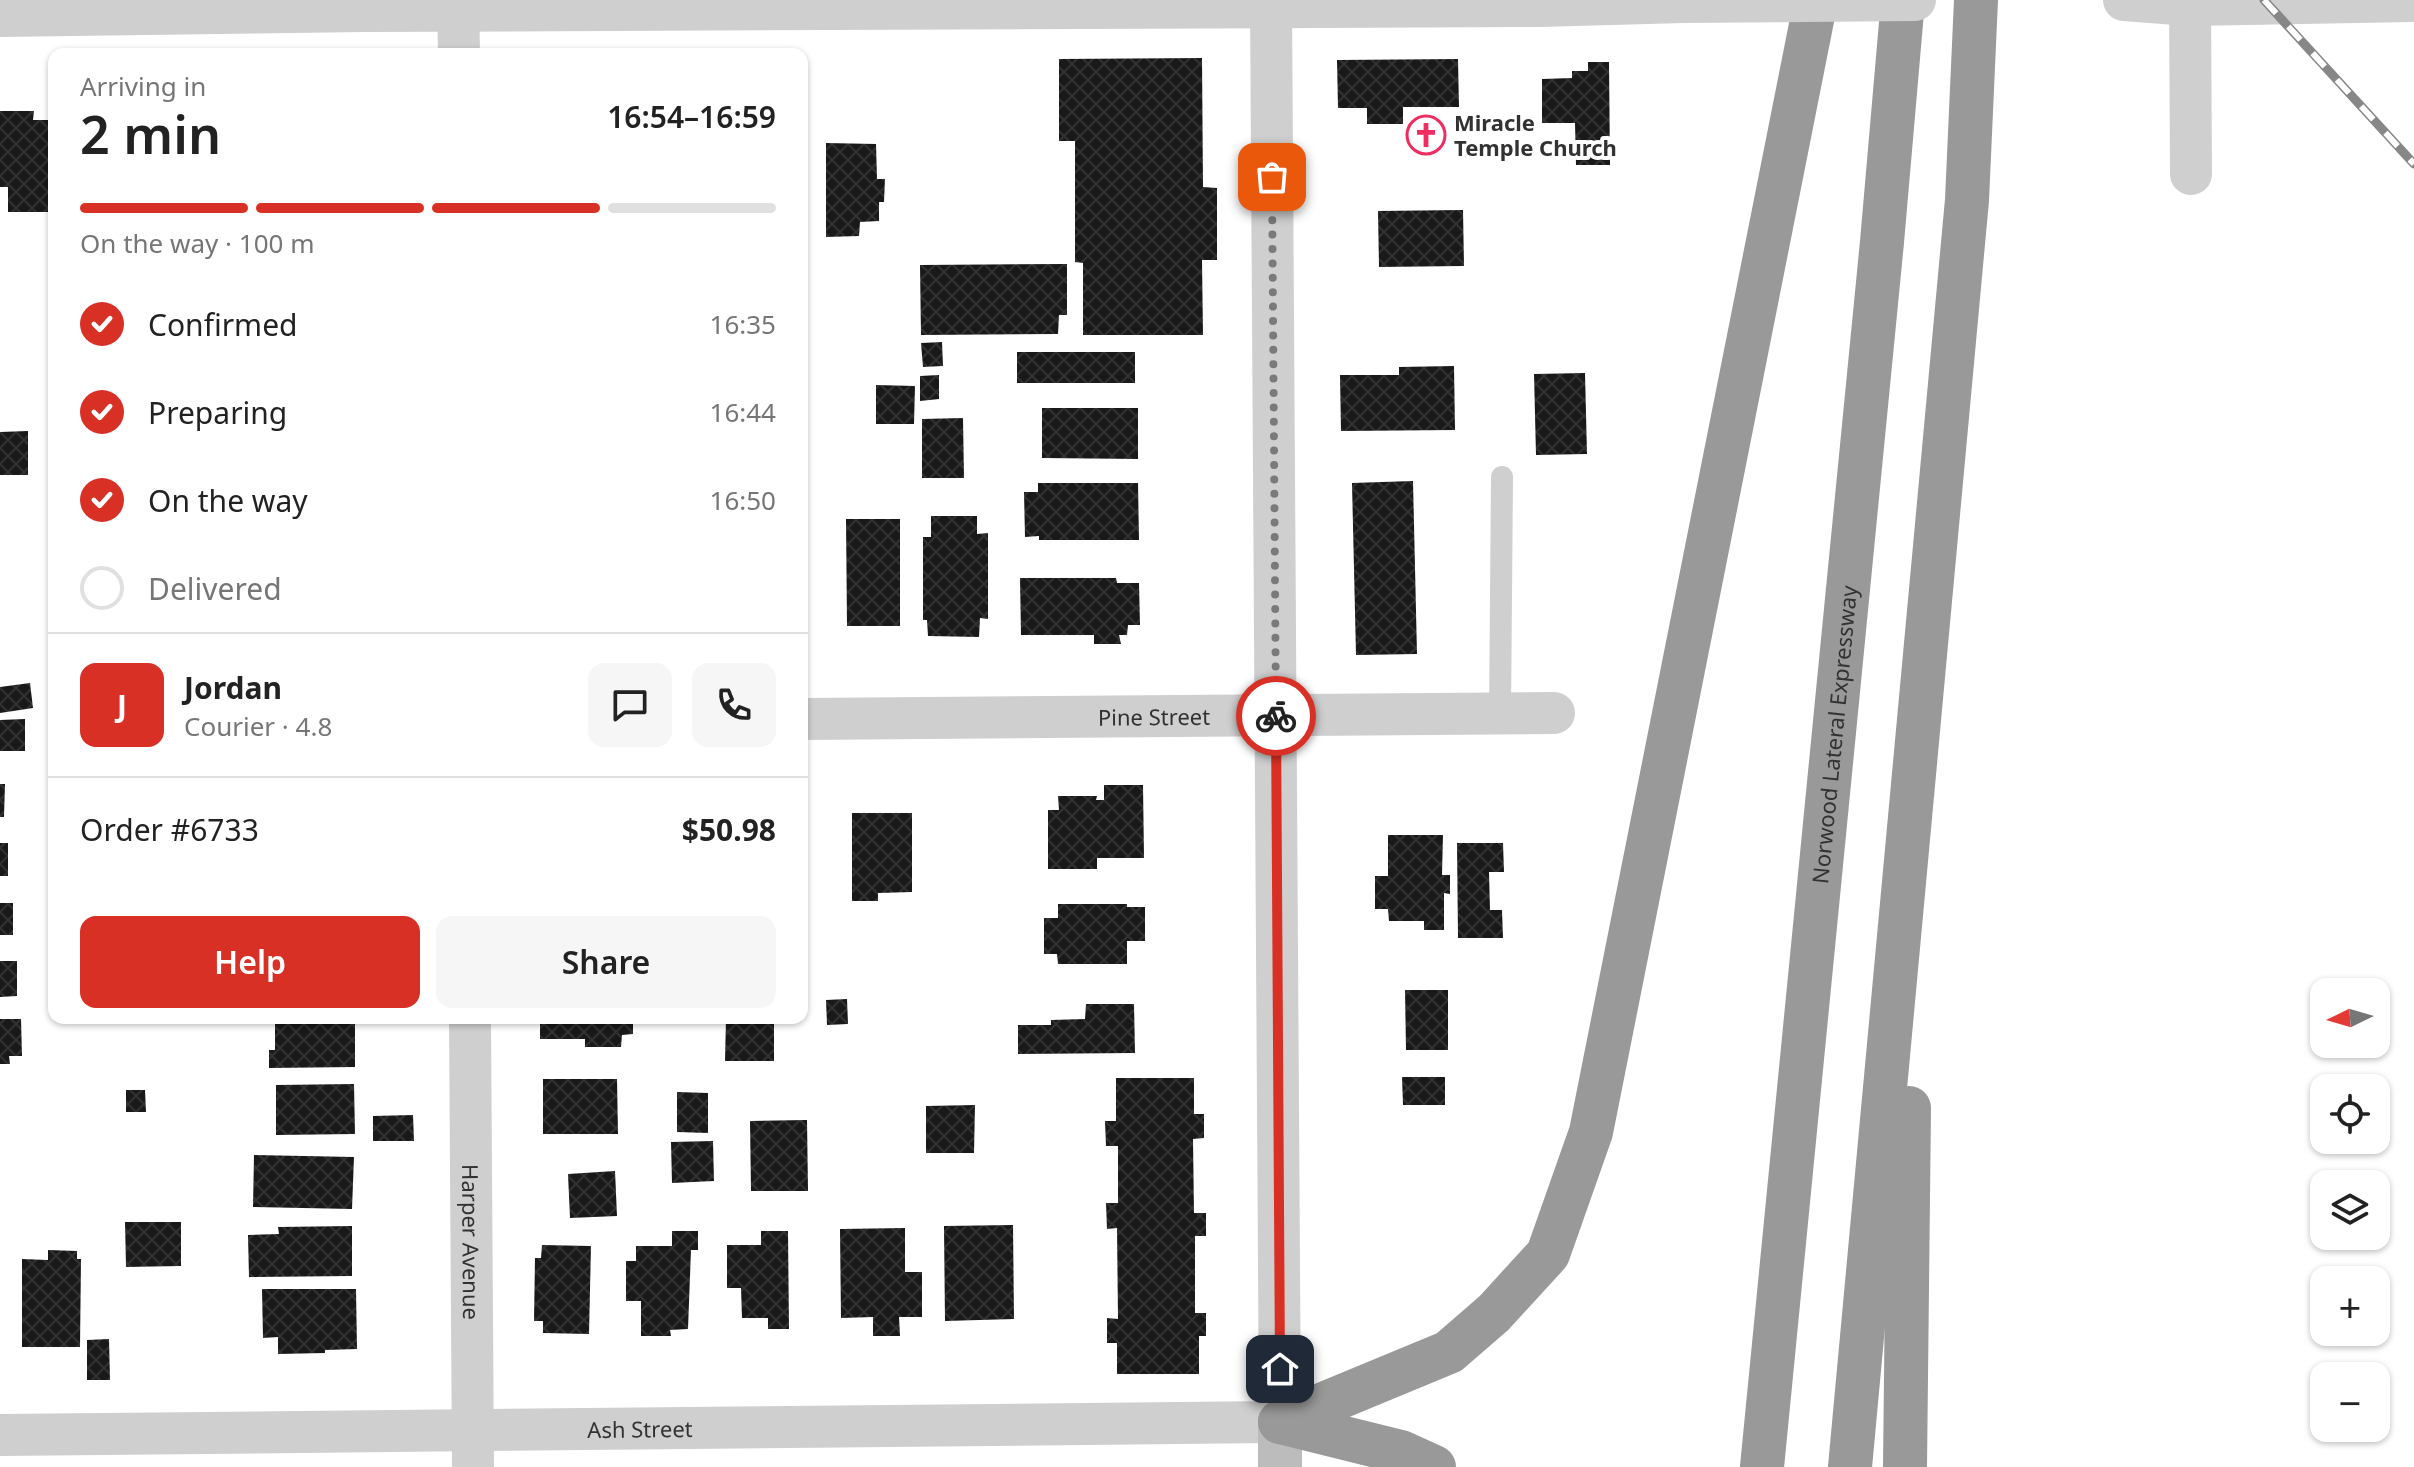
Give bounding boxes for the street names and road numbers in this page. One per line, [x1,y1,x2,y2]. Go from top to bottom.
street label: Norwood Lateral Expressway [1804,583,1863,885]
street label: Pine Street [1098,701,1210,732]
street label: Harper Avenue [456,1164,487,1320]
street label: Ash Street [587,1413,693,1444]

